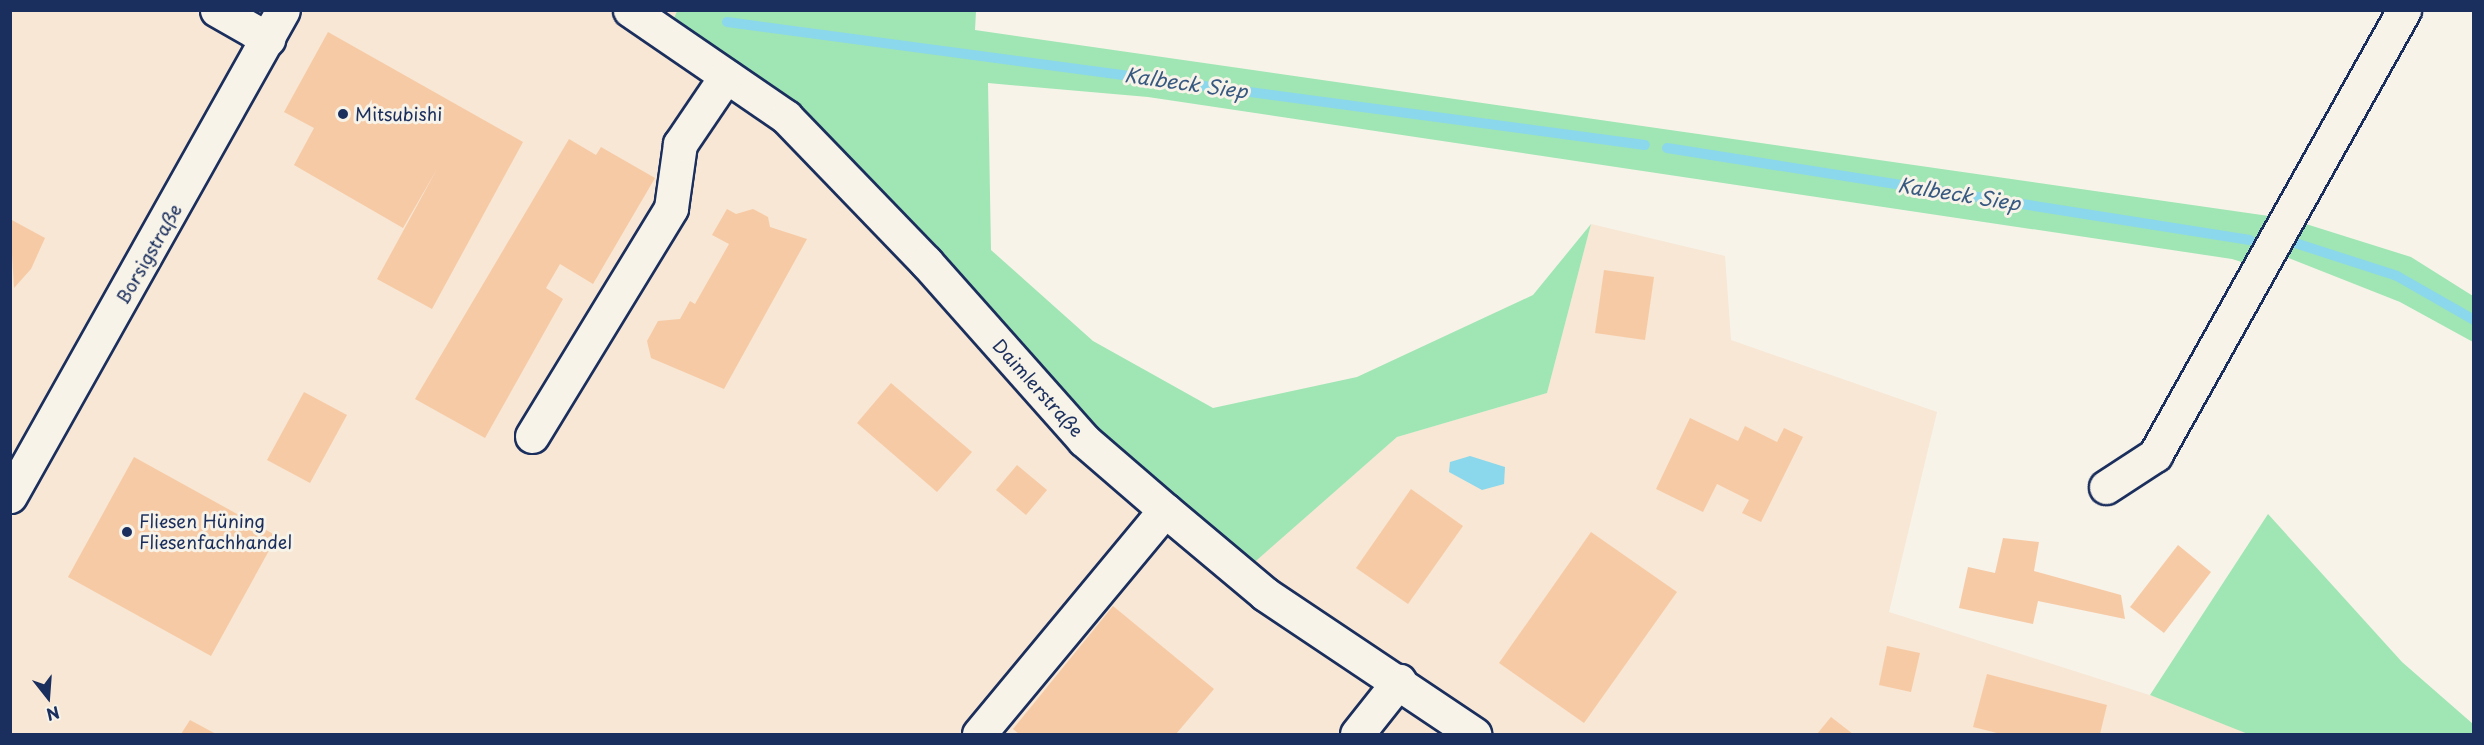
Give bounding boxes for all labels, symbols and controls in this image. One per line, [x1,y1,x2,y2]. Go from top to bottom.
water label: Kalbeck Siep [1123,63,1249,103]
place label: Mitsubishi [355,103,442,125]
marker: Mitsubishi [336,107,350,121]
water label: Kalbeck Siep [1896,173,2022,215]
street label: Borsigstraße [112,200,186,308]
street label: Daimlerstraße [988,335,1088,441]
place label: Fliesen Hüning Fliesenfachhandel [139,511,292,554]
marker: Fliesen Hüning Fliesenfachhandel [120,525,134,539]
north arrow [18,667,78,727]
text: N [44,701,63,728]

